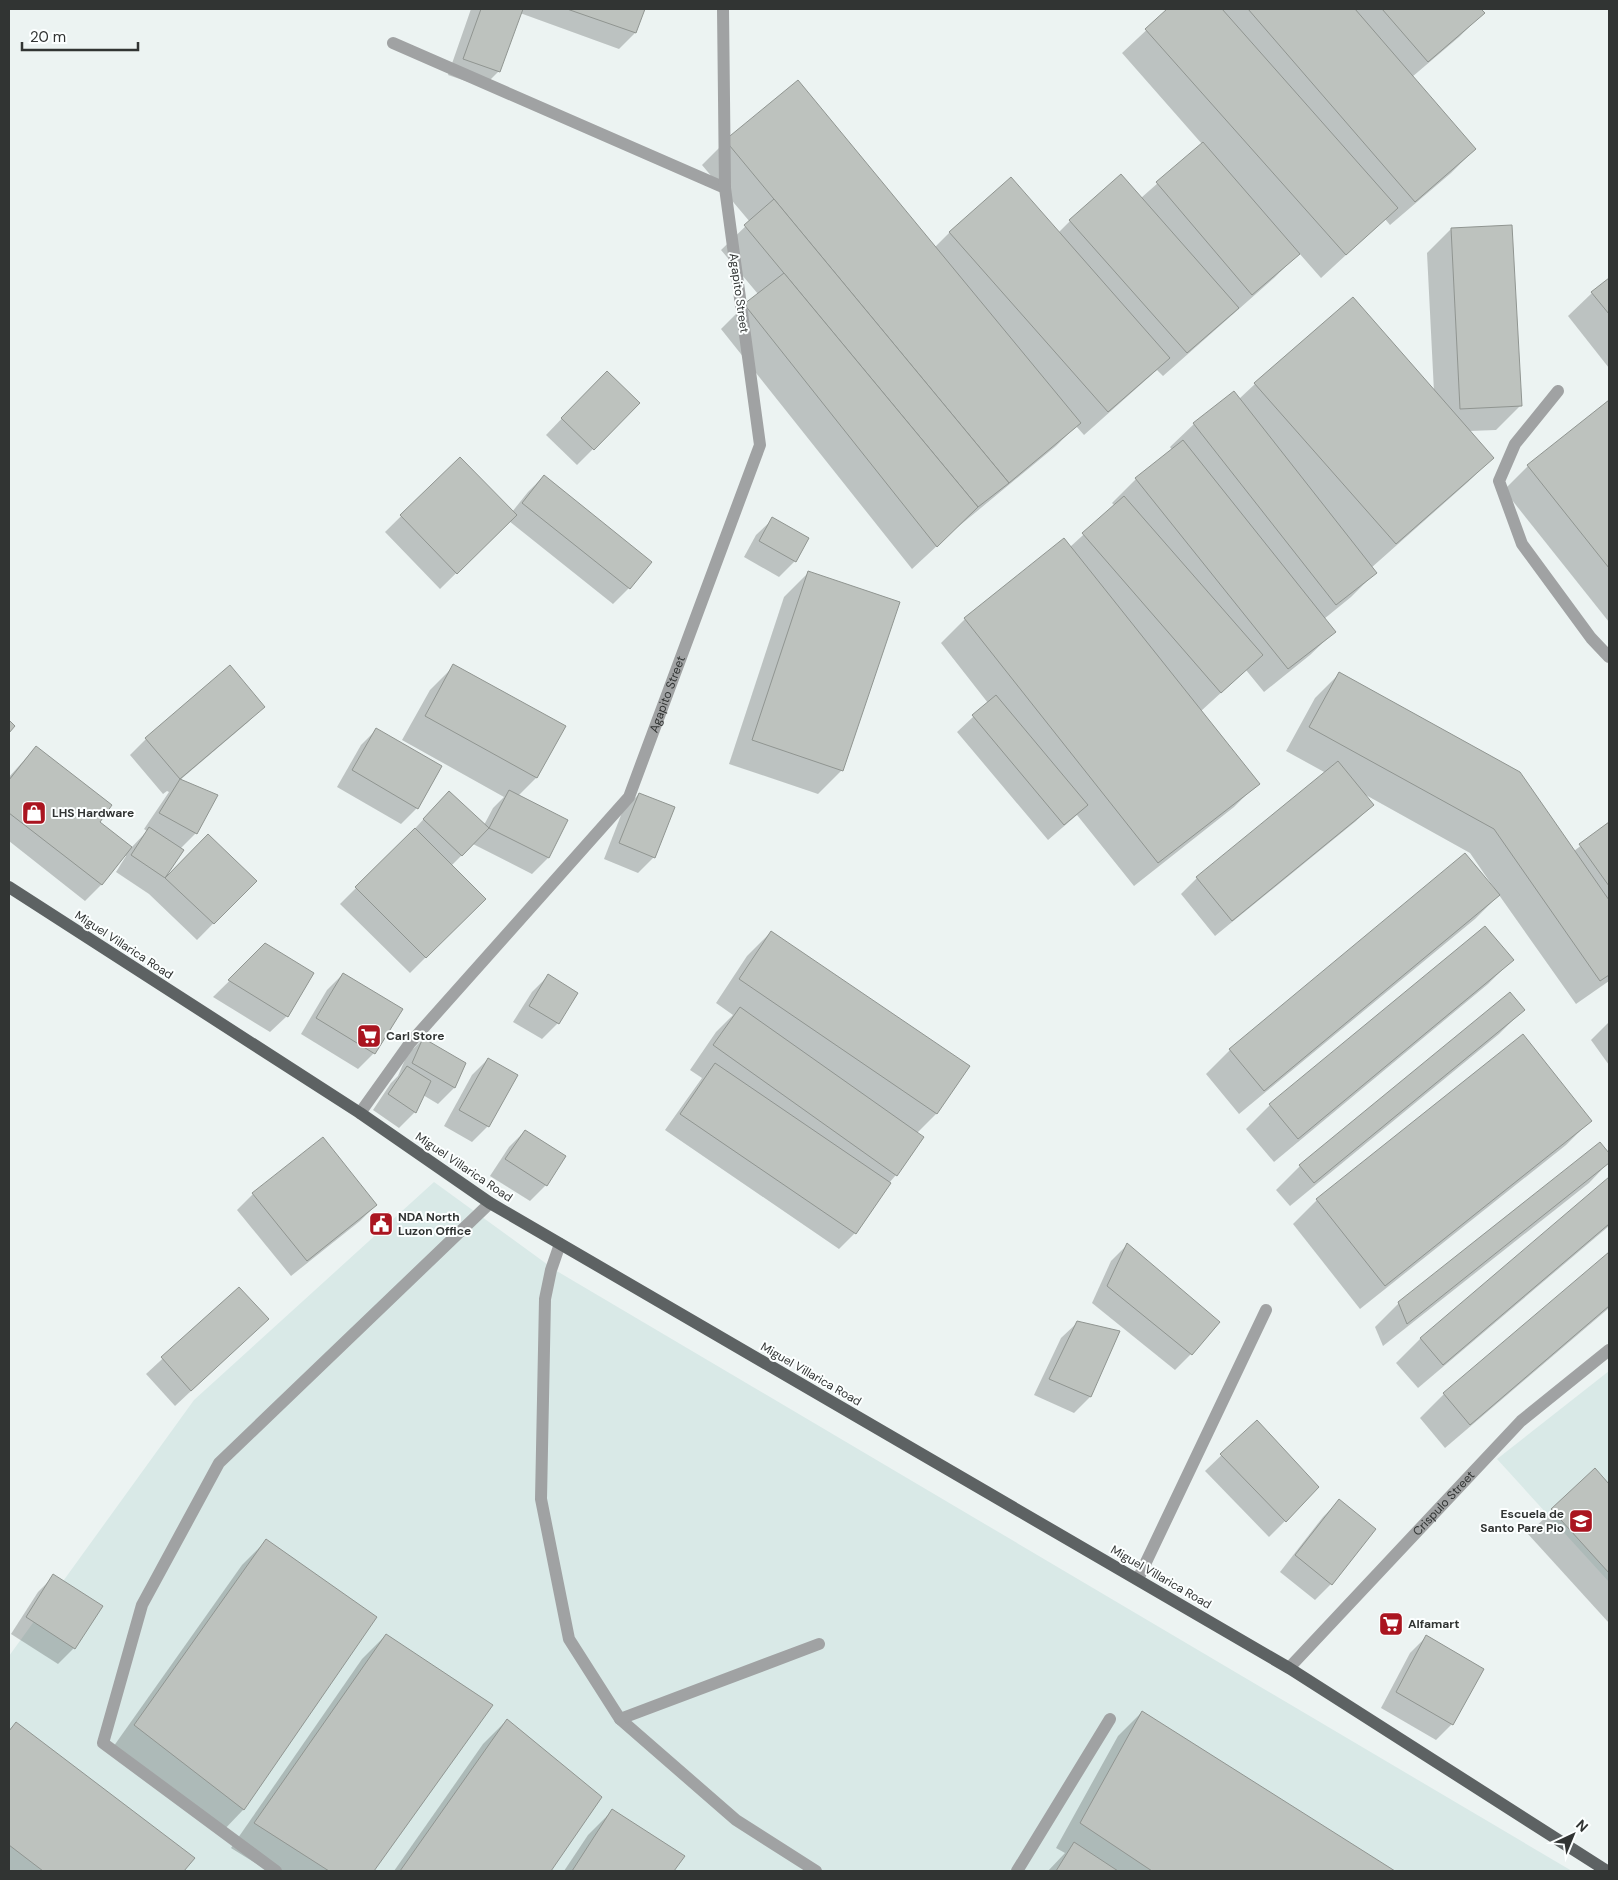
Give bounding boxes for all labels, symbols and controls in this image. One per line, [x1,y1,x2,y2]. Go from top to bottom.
scale bar [22,20,139,52]
text: 20 m [30,27,66,47]
street label: Agapito Street [725,252,753,334]
street label: Agapito Street [646,653,689,735]
shop icon: LHS Hardware [21,800,47,826]
place label: LHS Hardware [52,805,134,821]
street label: Miguel Villarica Road [72,907,176,983]
supermarket icon: Carl Store [356,1023,382,1049]
place label: Carl Store [386,1028,444,1044]
street label: Miguel Villarica Road [412,1129,516,1205]
place label: NDA North Luzon Office [398,1209,471,1239]
public building icon: NDA North Luzon Office [368,1211,394,1237]
street label: Miguel Villarica Road [758,1339,864,1409]
street label: Crispulo Street [1409,1467,1478,1539]
place label: Escuela de Santo Pare Pio [1480,1506,1564,1536]
school or university icon: Escuela de Santo Pare Pio [1568,1508,1594,1534]
street label: Miguel Villarica Road [1108,1542,1214,1612]
supermarket icon: Alfamart [1378,1611,1404,1637]
place label: Alfamart [1408,1616,1459,1632]
north arrow [1548,1810,1598,1860]
text: N [1572,1816,1592,1836]

